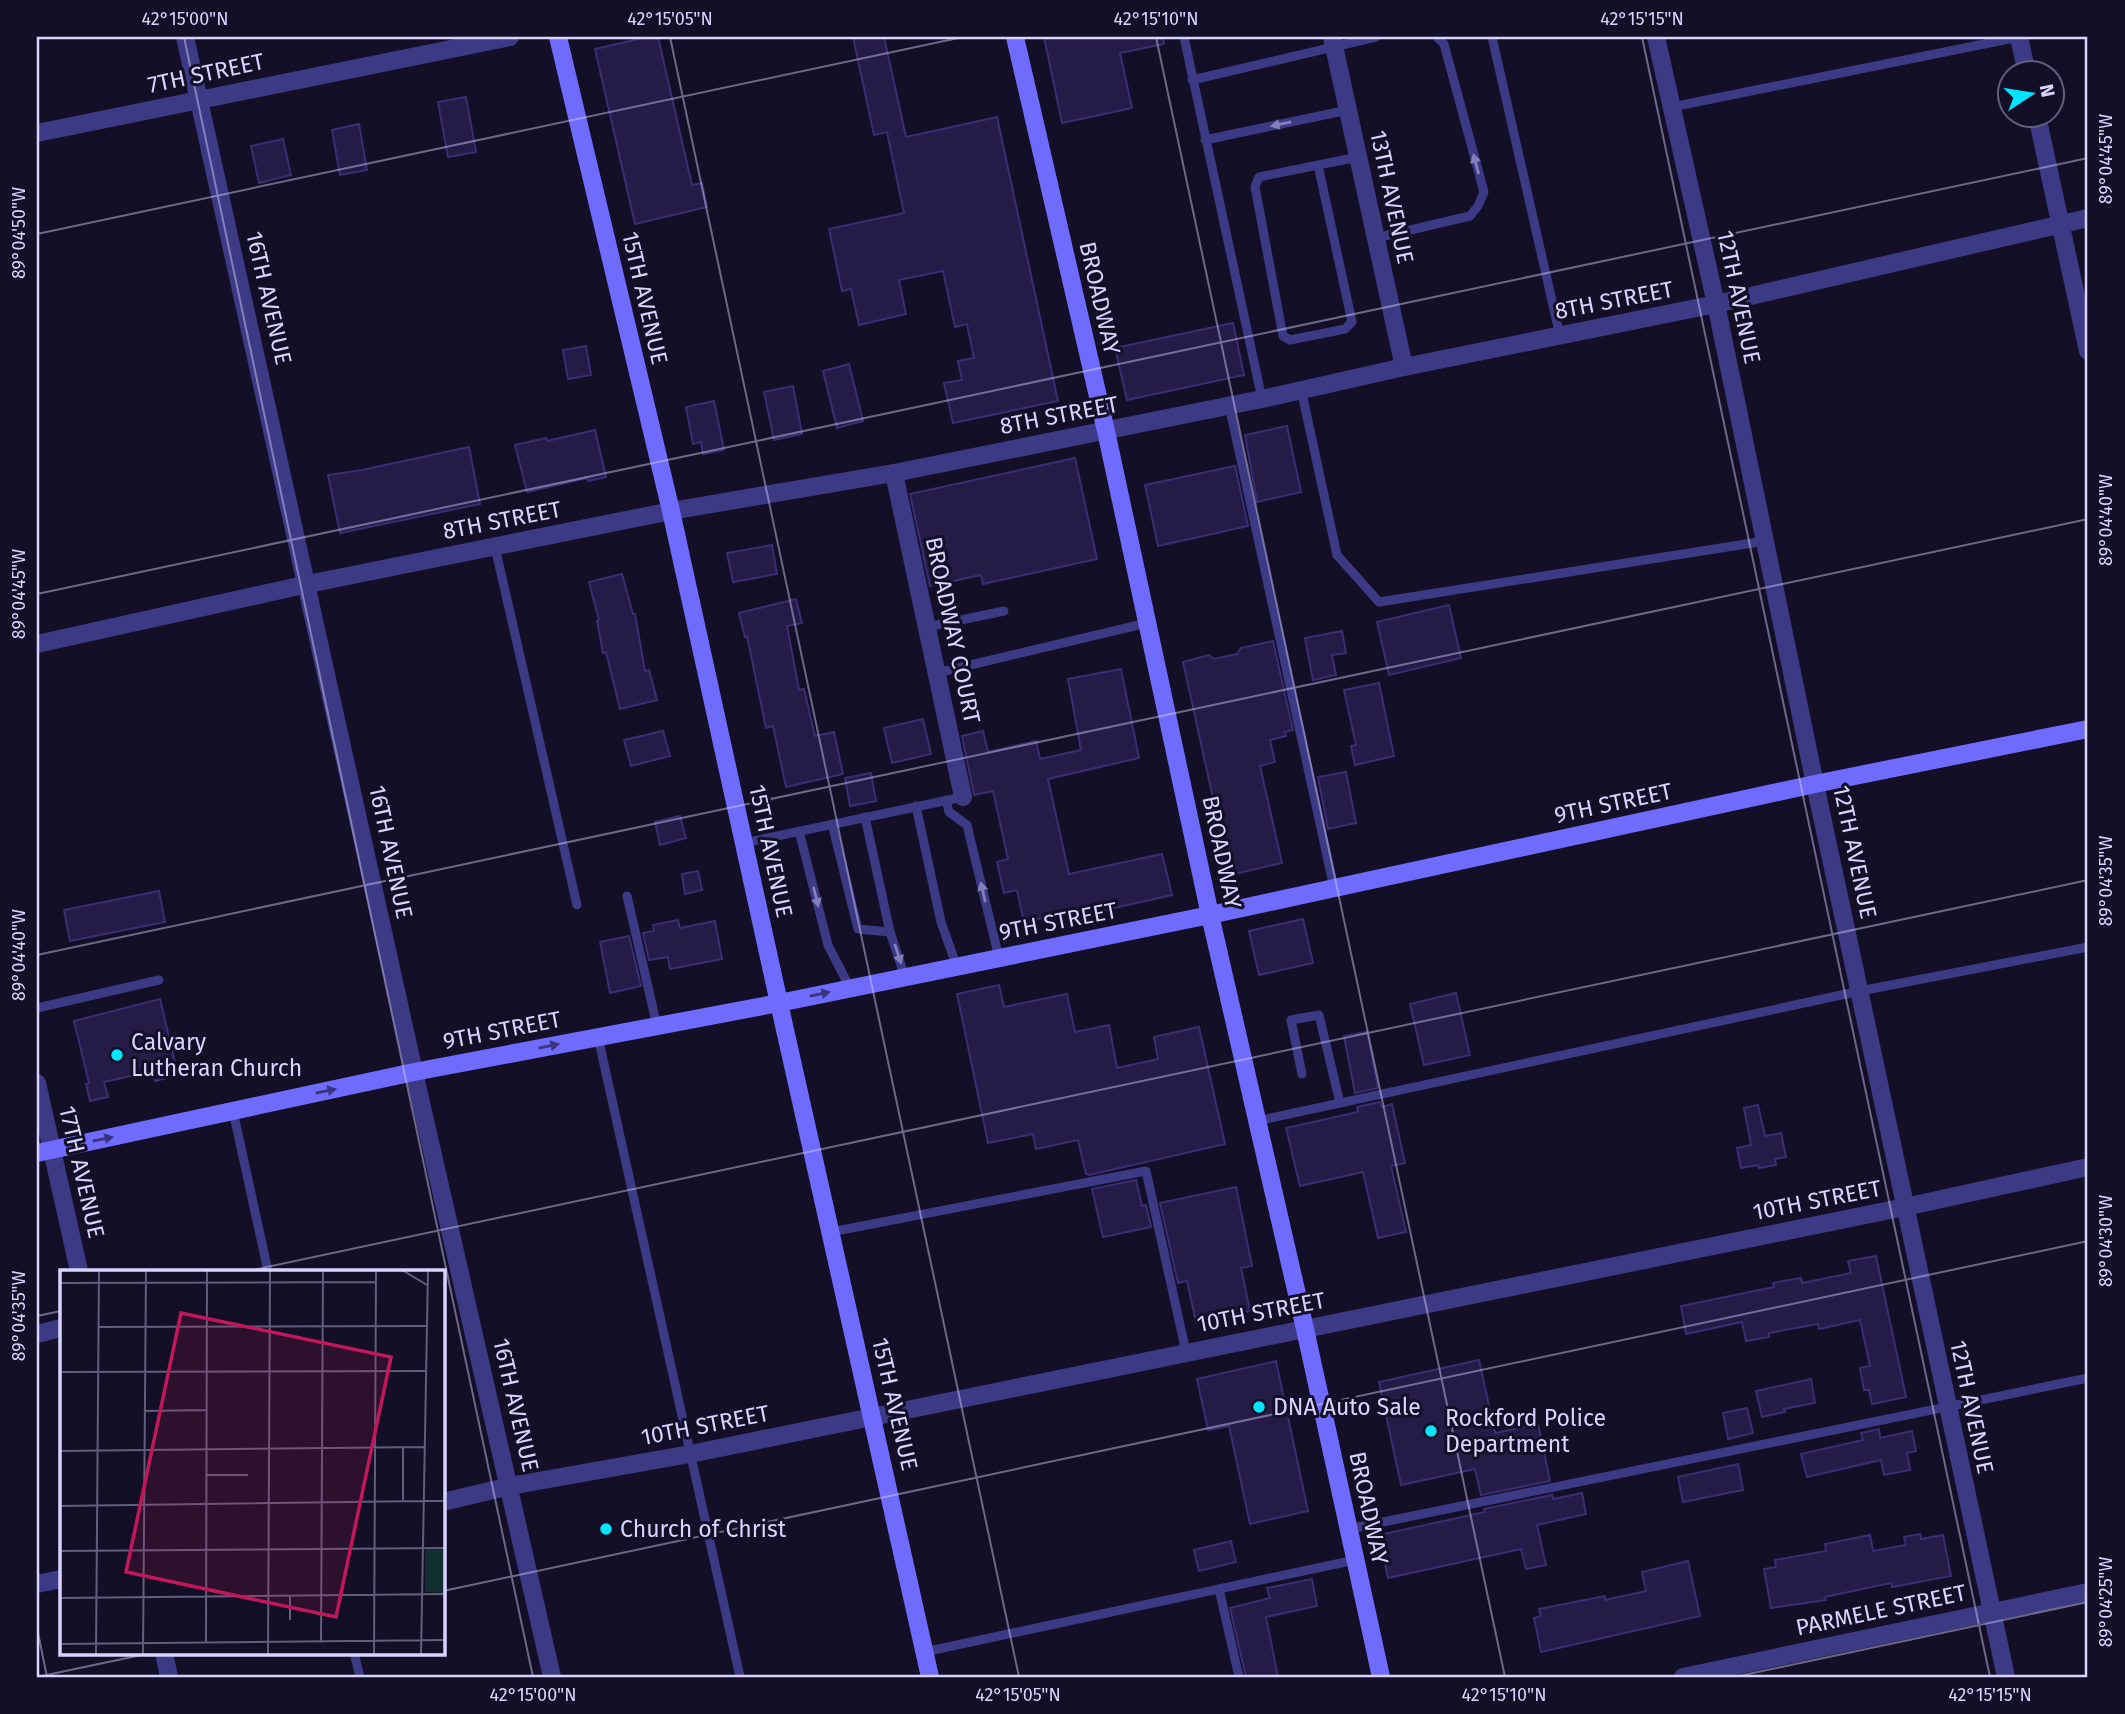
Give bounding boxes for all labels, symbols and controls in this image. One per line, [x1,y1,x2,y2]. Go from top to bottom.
text: 42°15'00"N [142,8,228,30]
text: 42°15'05"N [627,8,713,30]
text: 42°15'10"N [1114,8,1198,30]
text: 42°15'15"N [1600,8,1684,30]
street label: 7TH STREET [145,47,267,99]
north arrow [1996,60,2066,130]
text: N [2035,82,2060,99]
text: 89°04'45"W [2095,114,2117,204]
one-way arrow [1270,119,1292,130]
street label: 13TH AVENUE [1364,128,1420,266]
one-way arrow [1470,153,1481,175]
text: 89°04'50"W [8,187,30,279]
street label: 12TH AVENUE [1711,228,1767,366]
street label: 16TH AVENUE [240,229,298,367]
street label: 15TH AVENUE [616,229,674,367]
street label: BROADWAY [1073,239,1127,358]
street label: 8TH STREET [1552,275,1676,325]
street label: 8TH STREET [997,390,1121,440]
text: 89°04'40"W [2095,474,2117,566]
street label: 8TH STREET [440,495,564,545]
street label: BROADWAY COURT [920,534,986,726]
text: 89°04'45"W [8,549,30,639]
street label: 9TH STREET [1552,777,1674,829]
street label: 15TH AVENUE [743,782,799,920]
street label: 16TH AVENUE [363,783,419,921]
street label: 12TH AVENUE [1827,783,1883,921]
street label: BROADWAY [1196,793,1248,912]
text: 89°04'35"W [2095,836,2117,926]
one-way arrow [977,881,988,903]
one-way arrow [811,886,822,908]
street label: 9TH STREET [997,896,1119,946]
text: 89°04'40"W [8,909,30,1001]
one-way arrow [893,944,903,965]
one-way arrow [809,989,831,1000]
street label: 9TH STREET [441,1005,563,1055]
place label: Calvary Lutheran Church [131,1028,302,1082]
one-way arrow [538,1041,560,1052]
marker: Calvary Lutheran Church [109,1047,125,1063]
one-way arrow [315,1085,337,1096]
street label: 17TH AVENUE [53,1103,111,1241]
one-way arrow [93,1134,115,1145]
street label: 10TH STREET [1750,1174,1884,1226]
text: 89°04'30"W [2095,1195,2117,1287]
inset map [60,1270,444,1654]
text: 89°04'35"W [8,1271,30,1361]
street label: 10TH STREET [1194,1286,1328,1338]
street label: 15TH AVENUE [866,1335,924,1473]
street label: 16TH AVENUE [487,1336,545,1474]
street label: 12TH AVENUE [1944,1338,2000,1476]
place label: DNA Auto Sale [1273,1393,1421,1421]
street label: 10TH STREET [638,1399,772,1451]
marker: DNA Auto Sale [1251,1399,1267,1415]
place label: Rockford Police Department [1445,1404,1606,1458]
marker: Rockford Police Department [1423,1423,1439,1439]
street label: BROADWAY [1343,1449,1395,1568]
place label: Church of Christ [620,1515,787,1543]
marker: Church of Christ [598,1521,614,1537]
text: 89°04'25"W [2095,1557,2117,1647]
street label: PARMELE STREET [1793,1578,1969,1642]
text: 42°15'00"N [490,1684,576,1706]
text: 42°15'05"N [975,1684,1061,1706]
text: 42°15'10"N [1462,1684,1546,1706]
text: 42°15'15"N [1948,1684,2032,1706]

